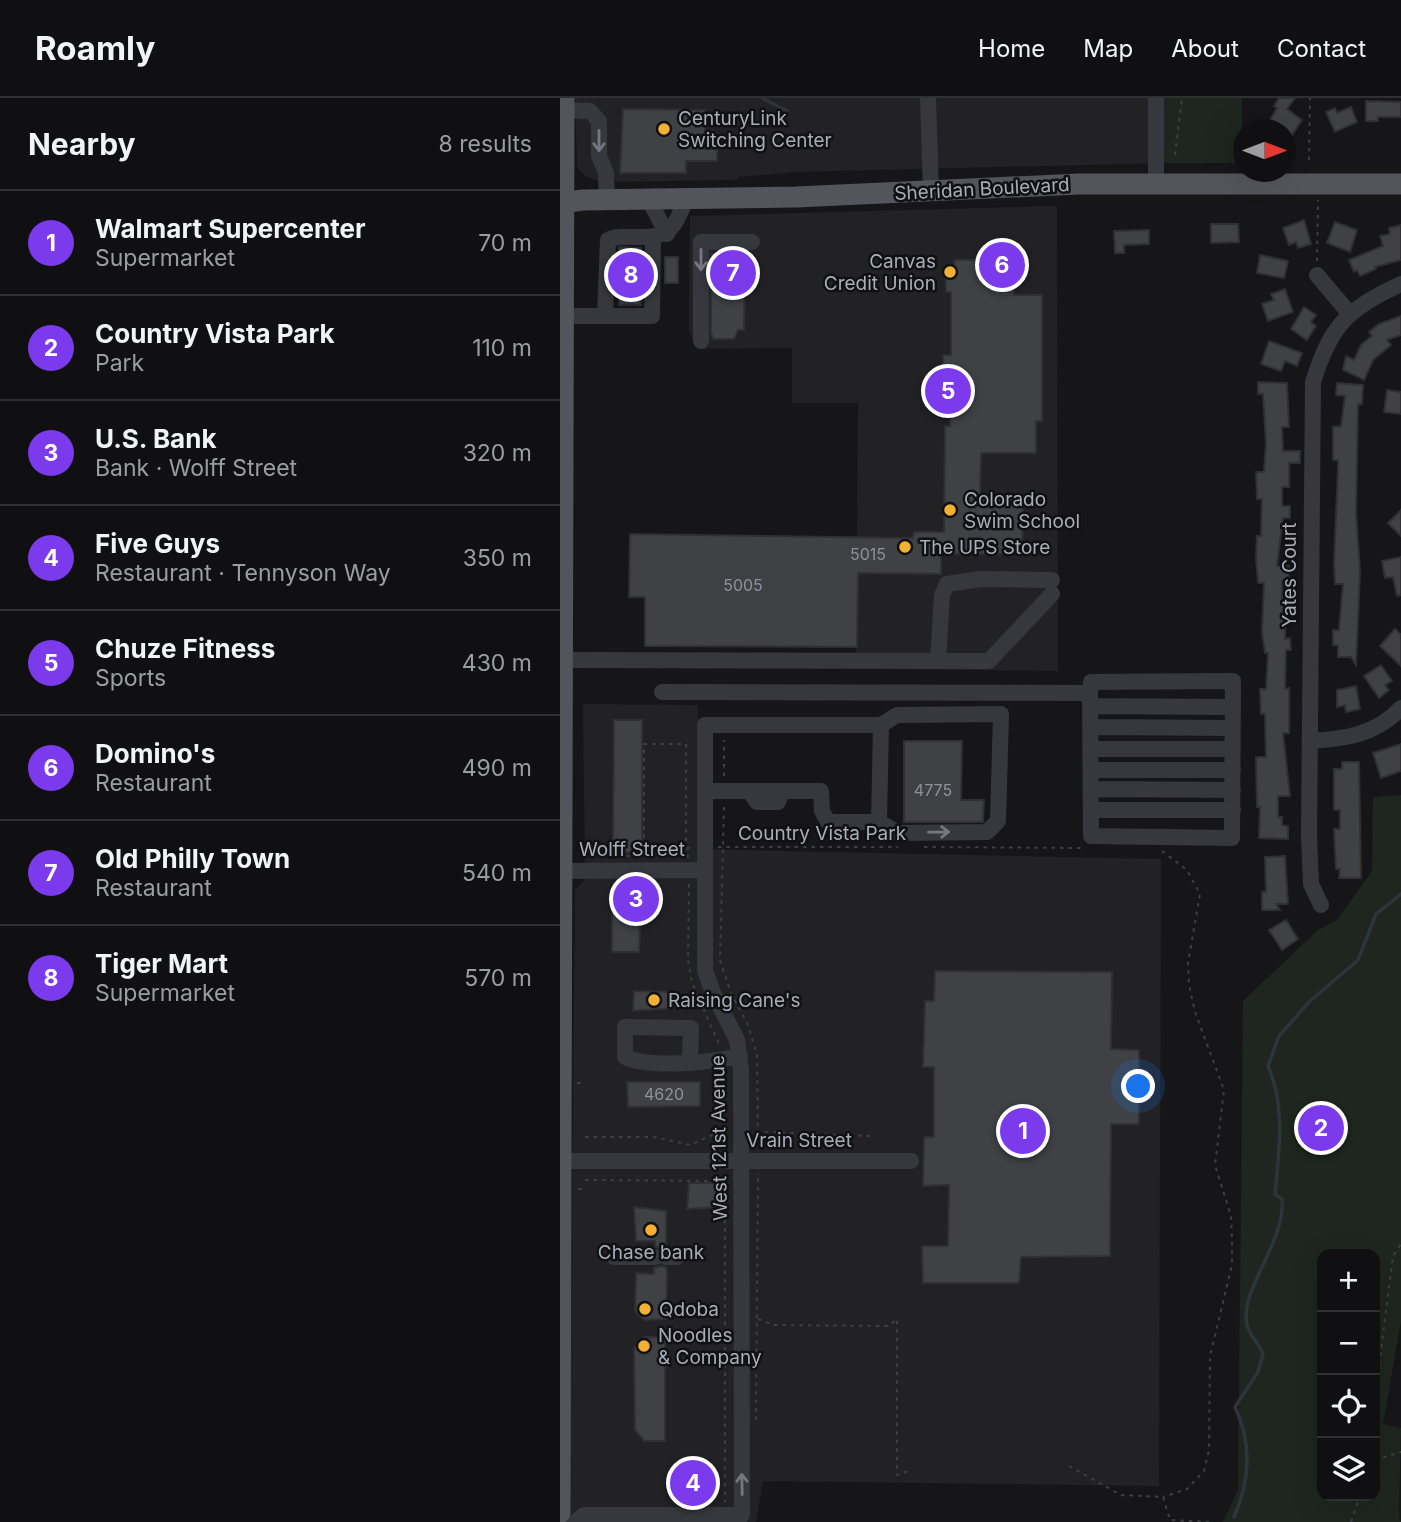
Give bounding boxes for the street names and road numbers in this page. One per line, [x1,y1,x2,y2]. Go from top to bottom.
street label: Sheridan Boulevard [894,173,1070,205]
street label: Yates Court [1278,523,1301,627]
street label: Country Vista Park [738,822,907,845]
street label: Wolff Street [579,838,685,861]
street label: West 121st Avenue [706,1055,732,1221]
street label: Vrain Street [746,1129,852,1152]

